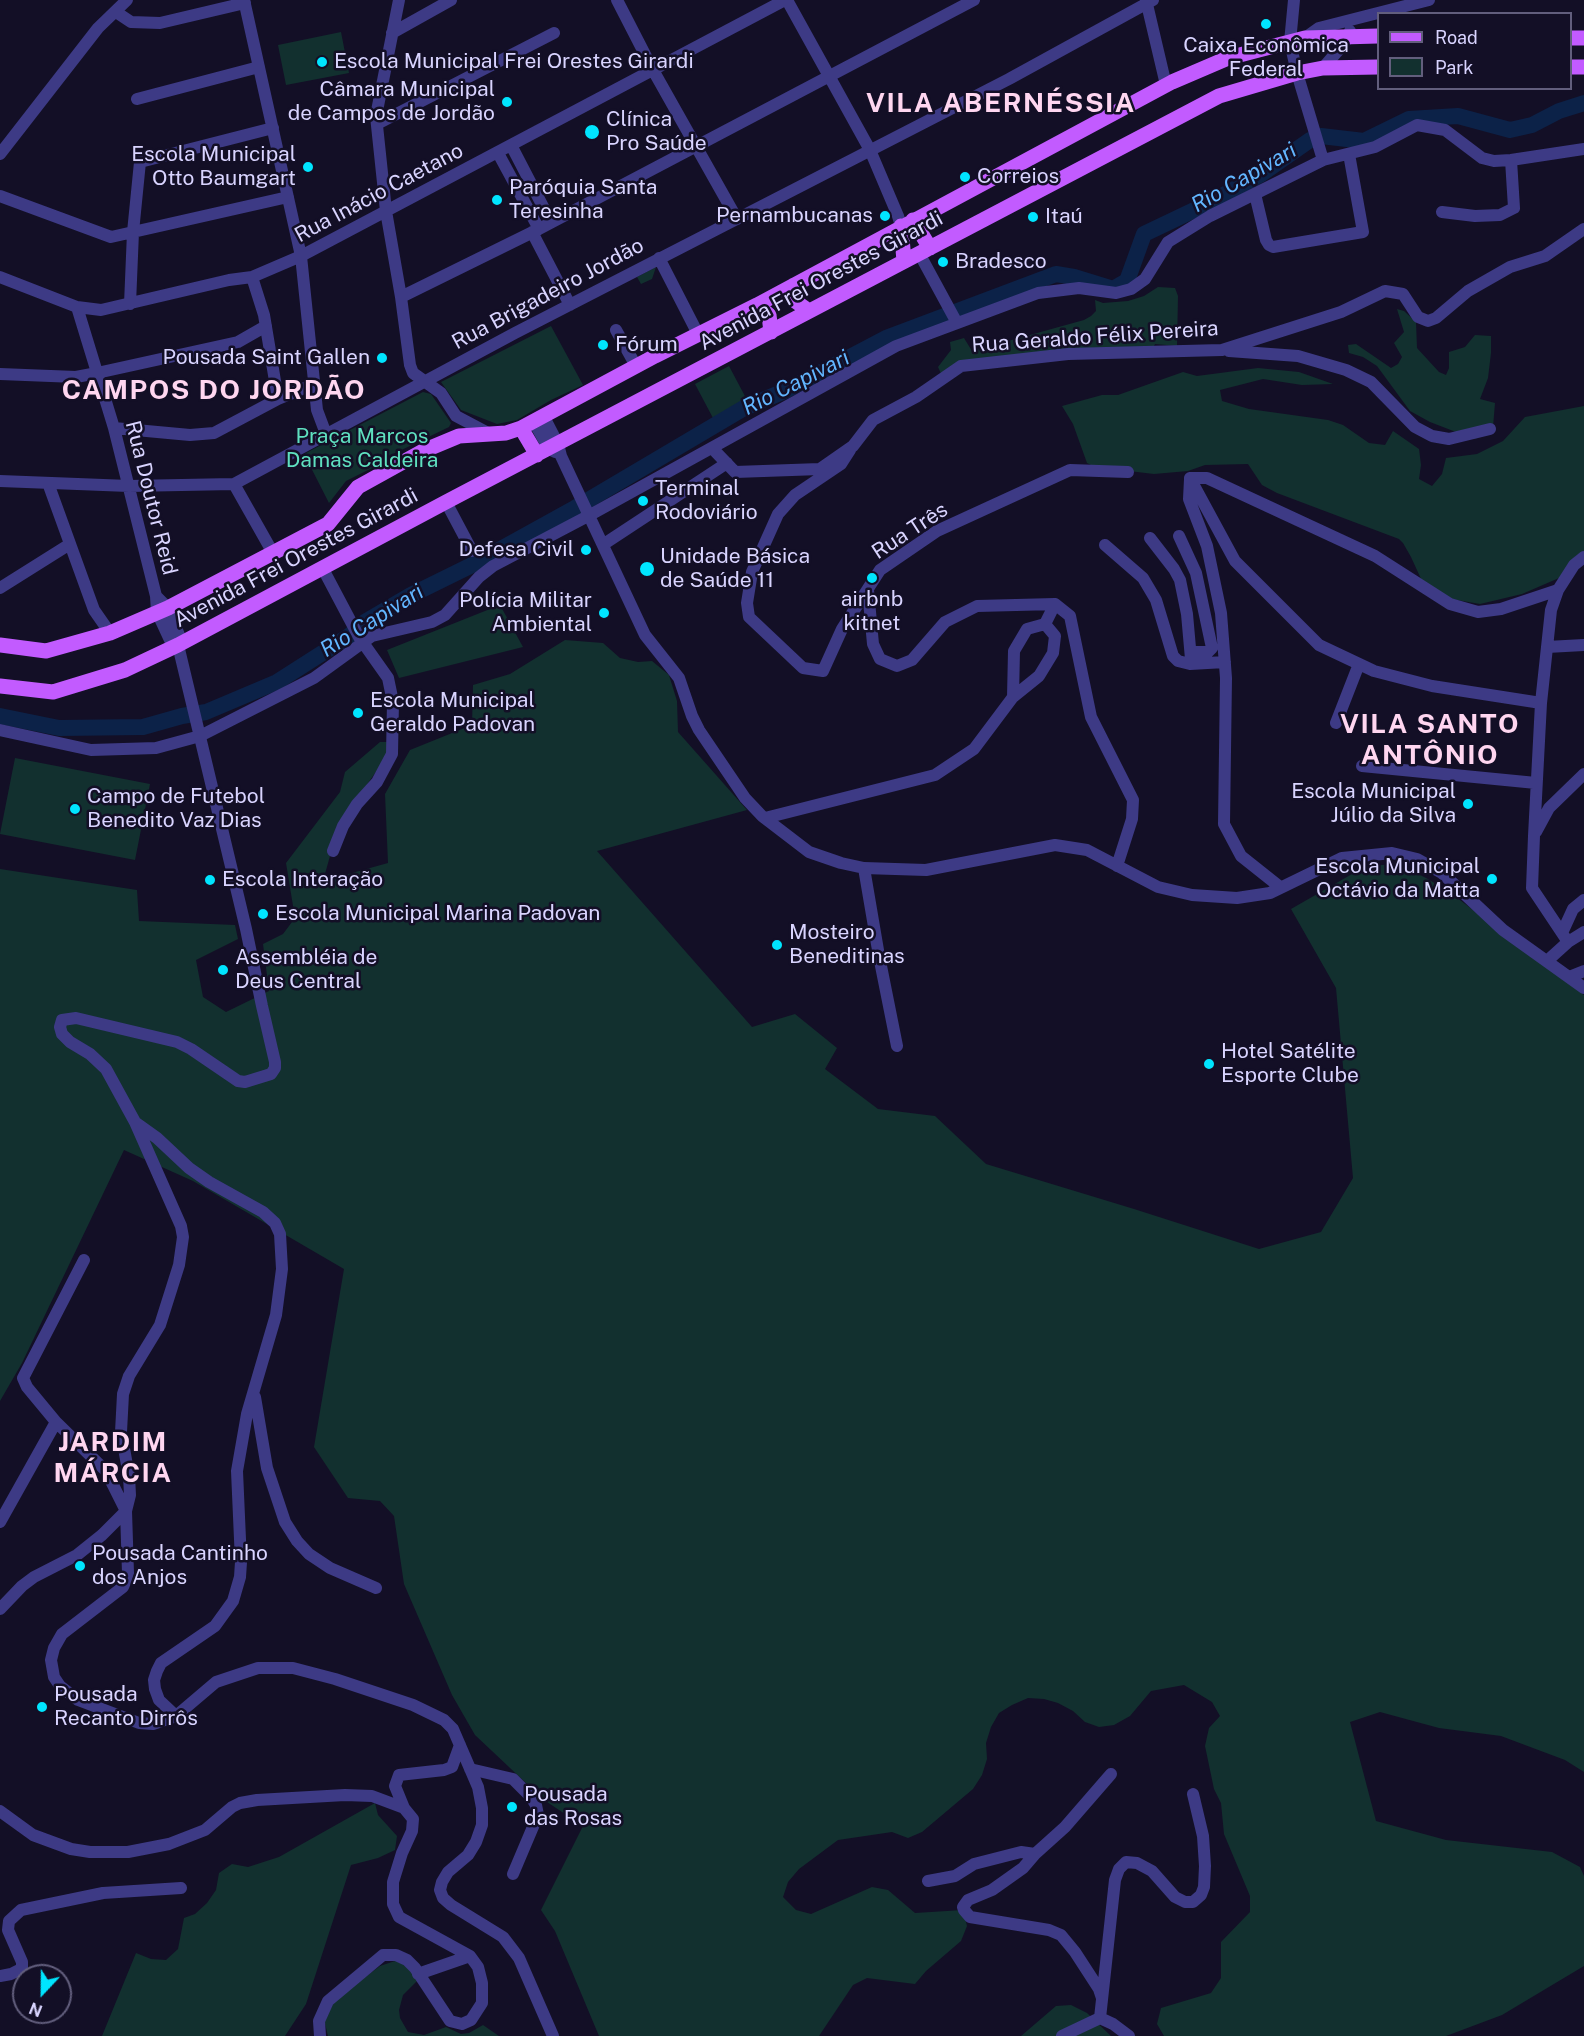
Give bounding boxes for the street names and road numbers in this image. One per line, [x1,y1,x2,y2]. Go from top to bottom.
street label: Rua Inácio Caetano [290,138,468,248]
street label: Avenida Frei Orestes Girardi [695,206,947,356]
street label: Rua Brigadeiro Jordão [448,233,648,355]
street label: Rua Geraldo Félix Pereira [971,316,1219,358]
street label: Rua Doutor Reid [120,418,182,578]
street label: Avenida Frei Orestes Girardi [170,483,422,633]
street label: Rua Três [867,497,953,565]

